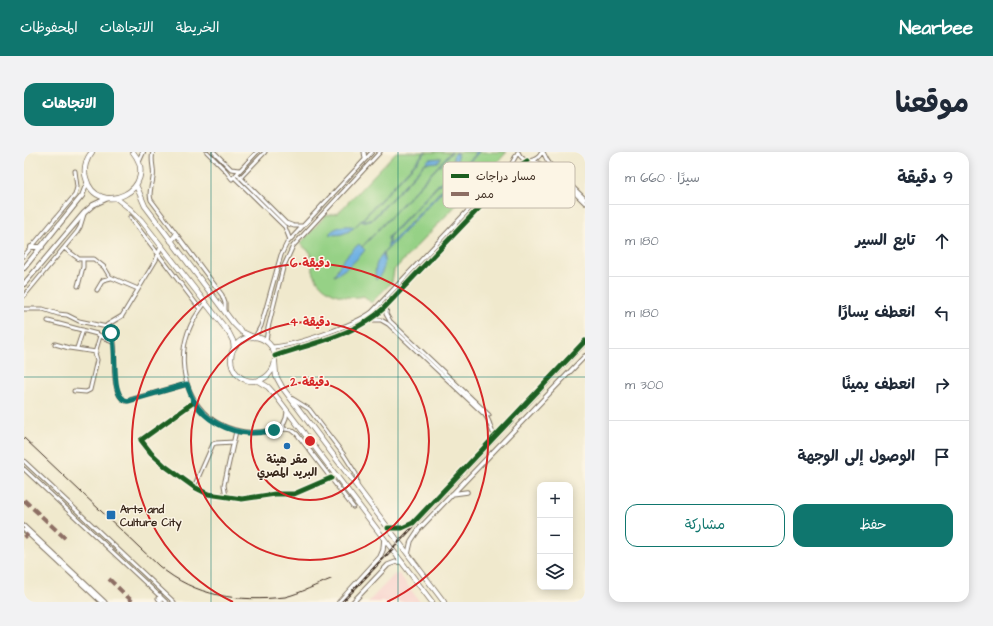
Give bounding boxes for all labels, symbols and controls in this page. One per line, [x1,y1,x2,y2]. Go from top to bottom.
text: Nearbee [899,15,973,42]
text: المحفوظات [20,18,78,38]
text: الاتجاهات [100,18,154,38]
text: الخريطة [176,18,219,38]
button: الاتجاهات [24,83,114,126]
text: موقعنا [895,84,969,123]
legend [443,162,575,208]
text: 9 دقيقة [897,166,953,190]
text: مسار دراجات [476,169,536,184]
text: سيرًا · 660 m [625,169,700,187]
text: ممر [475,187,494,202]
text: تابع السير [856,230,915,251]
icon: ahead [931,230,953,252]
text: 180 m [625,232,659,250]
text: 6 دقيقة [290,255,330,272]
text: انعطف يسارًا [838,302,915,323]
icon: left [931,302,953,324]
text: 180 m [625,304,659,322]
text: 4 دقيقة [290,314,331,331]
route start [102,324,120,342]
text: 2 دقيقة [289,374,330,391]
text: انعطف يمينًا [842,374,915,395]
icon: right [931,374,953,396]
text: 300 m [625,376,663,394]
route end [265,421,283,439]
centre of rings [303,434,317,448]
marker: مقر هيئة البريد المصري [282,441,292,451]
text: الوصول إلى الوجهة [798,446,915,467]
icon: arrive [931,446,953,468]
place label: مقر هيئة البريد المصري [257,452,317,481]
map controls [537,482,573,590]
button: + [537,482,573,518]
place label: Arts and Culture City [120,502,182,532]
button: مشاركة [625,504,785,547]
button: حفظ [793,504,953,547]
marker: Arts and Culture City [105,509,117,521]
button: − [537,518,573,554]
button: layers [537,554,573,590]

